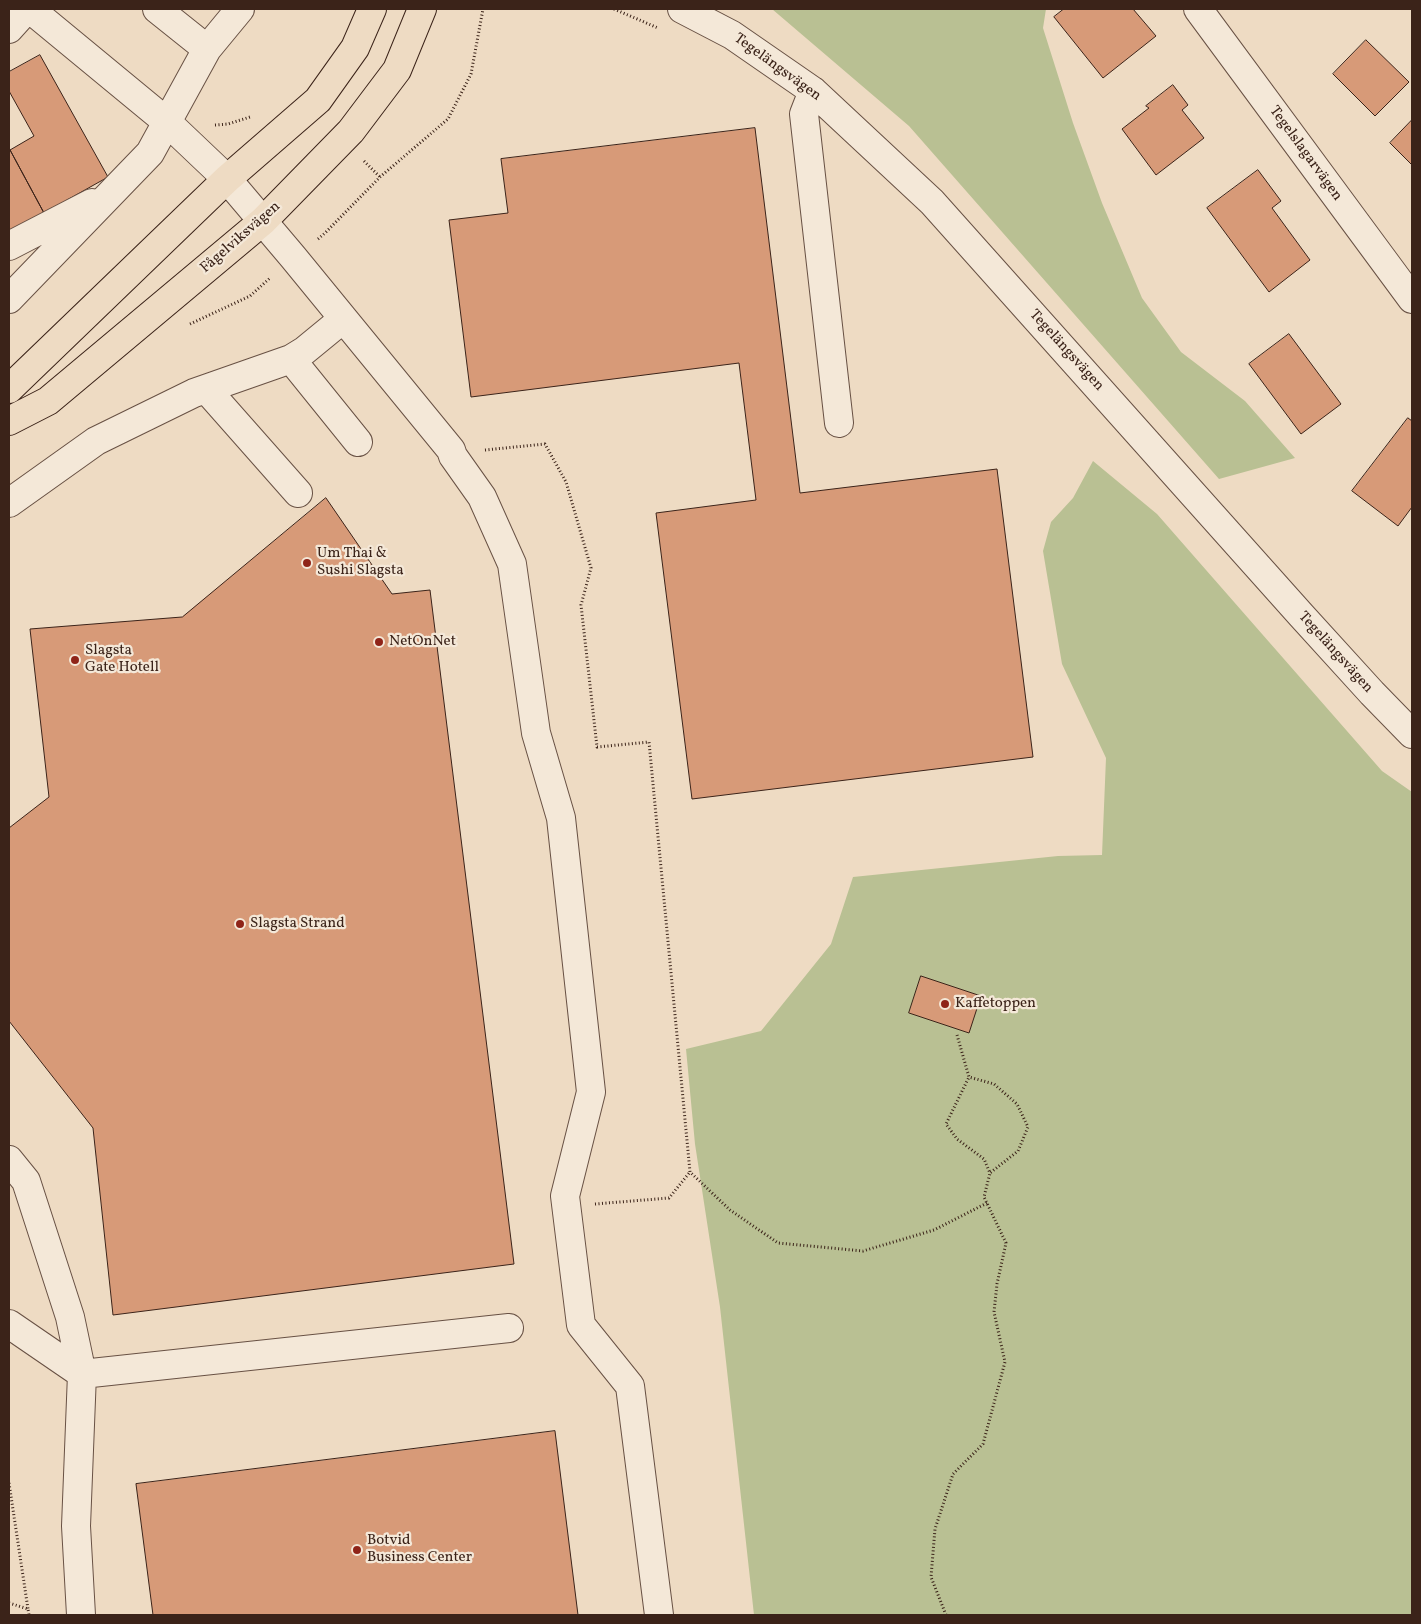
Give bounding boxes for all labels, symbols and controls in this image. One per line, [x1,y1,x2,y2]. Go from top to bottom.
street label: Tegelängsvägen [730,30,824,106]
street label: Tegelslagarvägen [1265,103,1345,205]
street label: Fågelviksvägen [197,198,285,278]
street label: Tegelängsvägen [1025,307,1107,395]
place label: Um Thai & Sushi Slagsta [317,545,404,580]
marker: Um Thai & Sushi Slagsta [301,557,313,569]
street label: Tegelängsvägen [1294,609,1376,697]
place label: NetOnNet [389,633,456,651]
marker: NetOnNet [373,636,385,648]
place label: Slagsta Gate Hotell [85,642,159,677]
marker: Slagsta Gate Hotell [69,654,81,666]
place label: Slagsta Strand [250,915,345,933]
marker: Slagsta Strand [234,918,246,930]
place label: Kaffetoppen [955,995,1036,1013]
marker: Kaffetoppen [939,998,951,1010]
place label: Botvid Business Center [367,1532,472,1567]
marker: Botvid Business Center [351,1544,363,1556]

